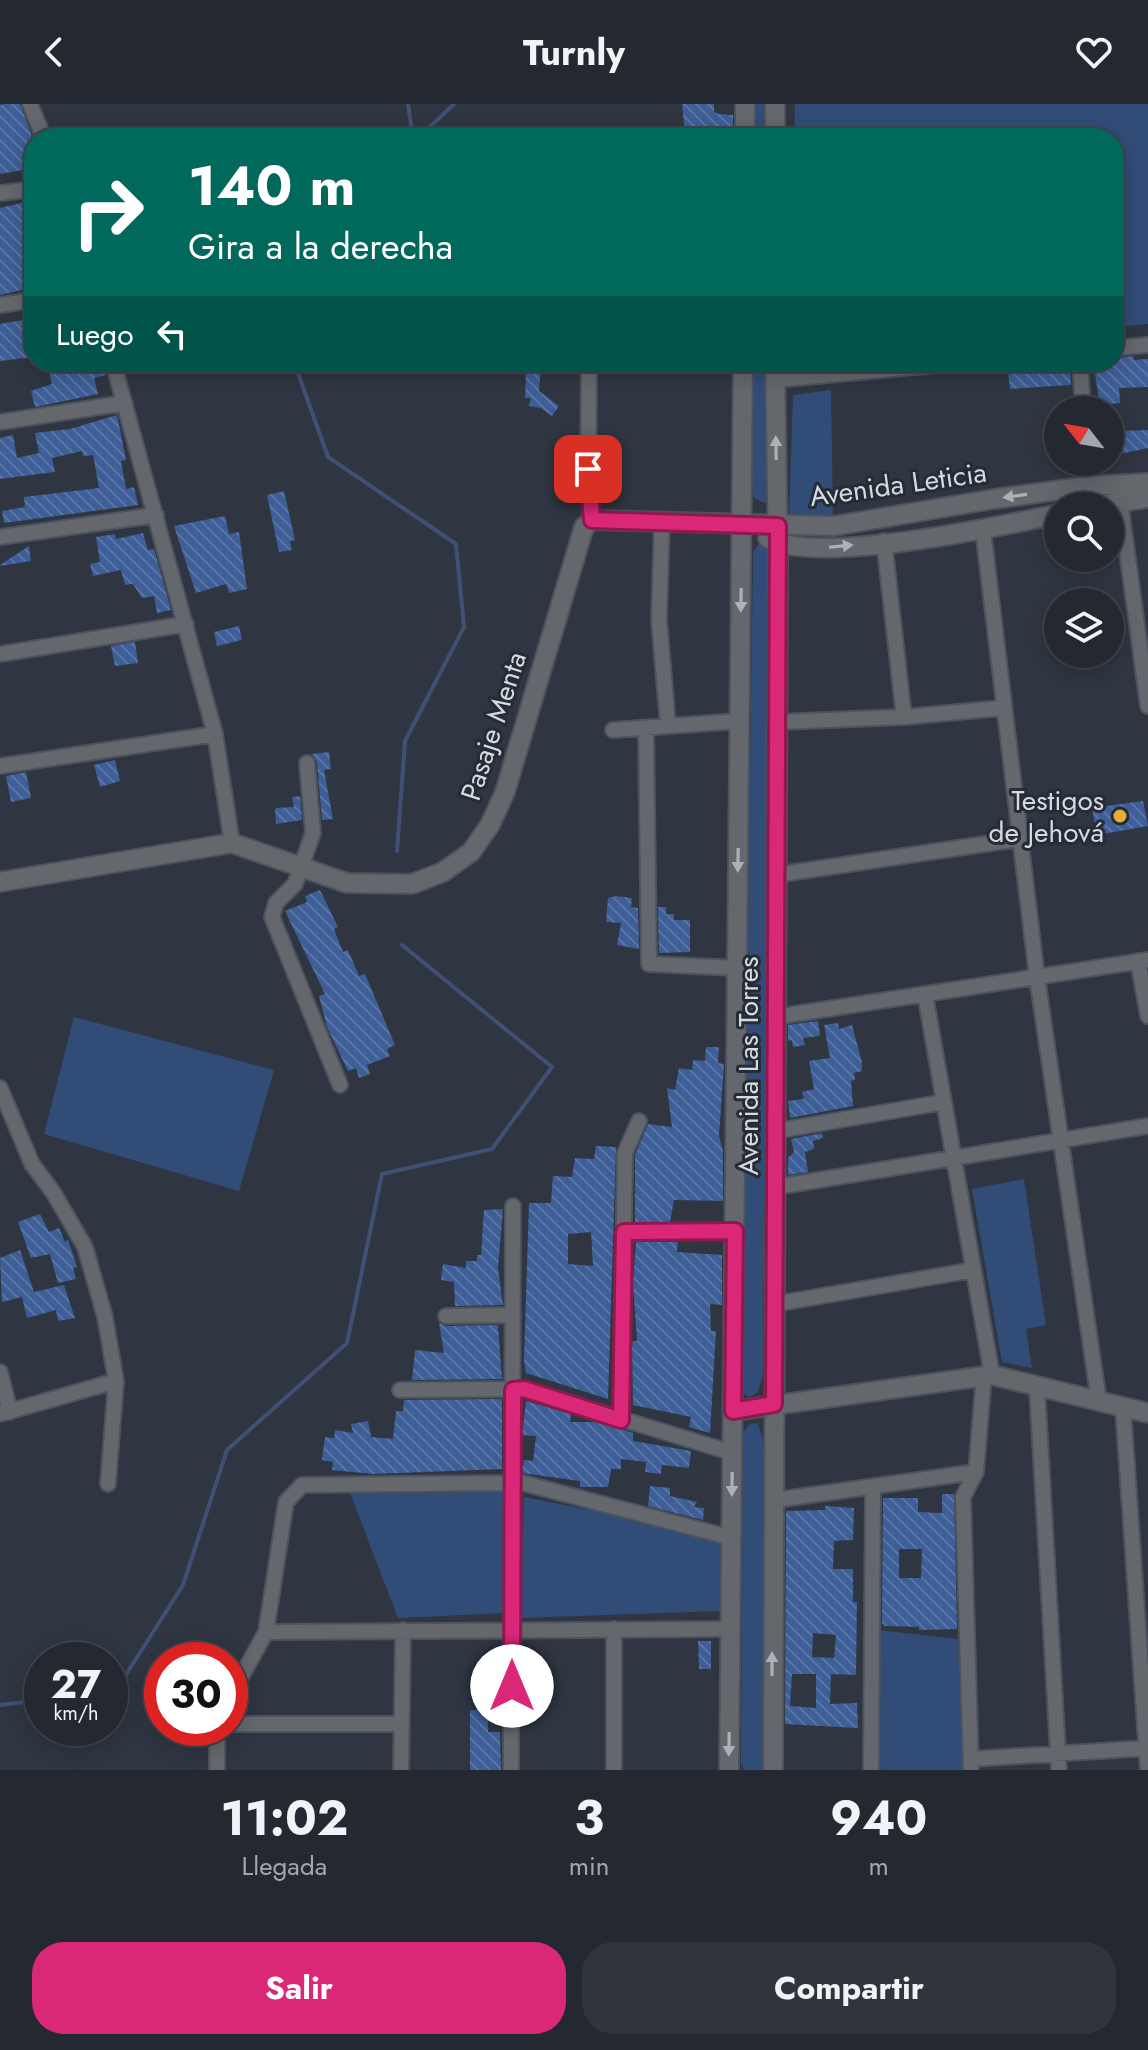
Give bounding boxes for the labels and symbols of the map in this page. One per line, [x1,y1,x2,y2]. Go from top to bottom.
north arrow [1044,396,1124,476]
pin [554,435,622,503]
one-way arrow [770,435,783,460]
street label: Avenida Leticia [807,452,989,517]
one-way arrow [1002,490,1027,503]
one-way arrow [829,540,854,553]
one-way arrow [734,588,747,613]
street label: Pasaje Menta [450,646,537,806]
place label: Testigos de Jehová [989,780,1104,853]
marker: Testigos de Jehová [1111,807,1129,825]
one-way arrow [732,848,744,873]
street label: Avenida Las Torres [728,957,769,1175]
one-way arrow [726,1472,739,1497]
speed limit sign: 30 [144,1642,248,1746]
position arrow [470,1644,554,1728]
one-way arrow [766,1651,778,1676]
one-way arrow [723,1732,736,1757]

